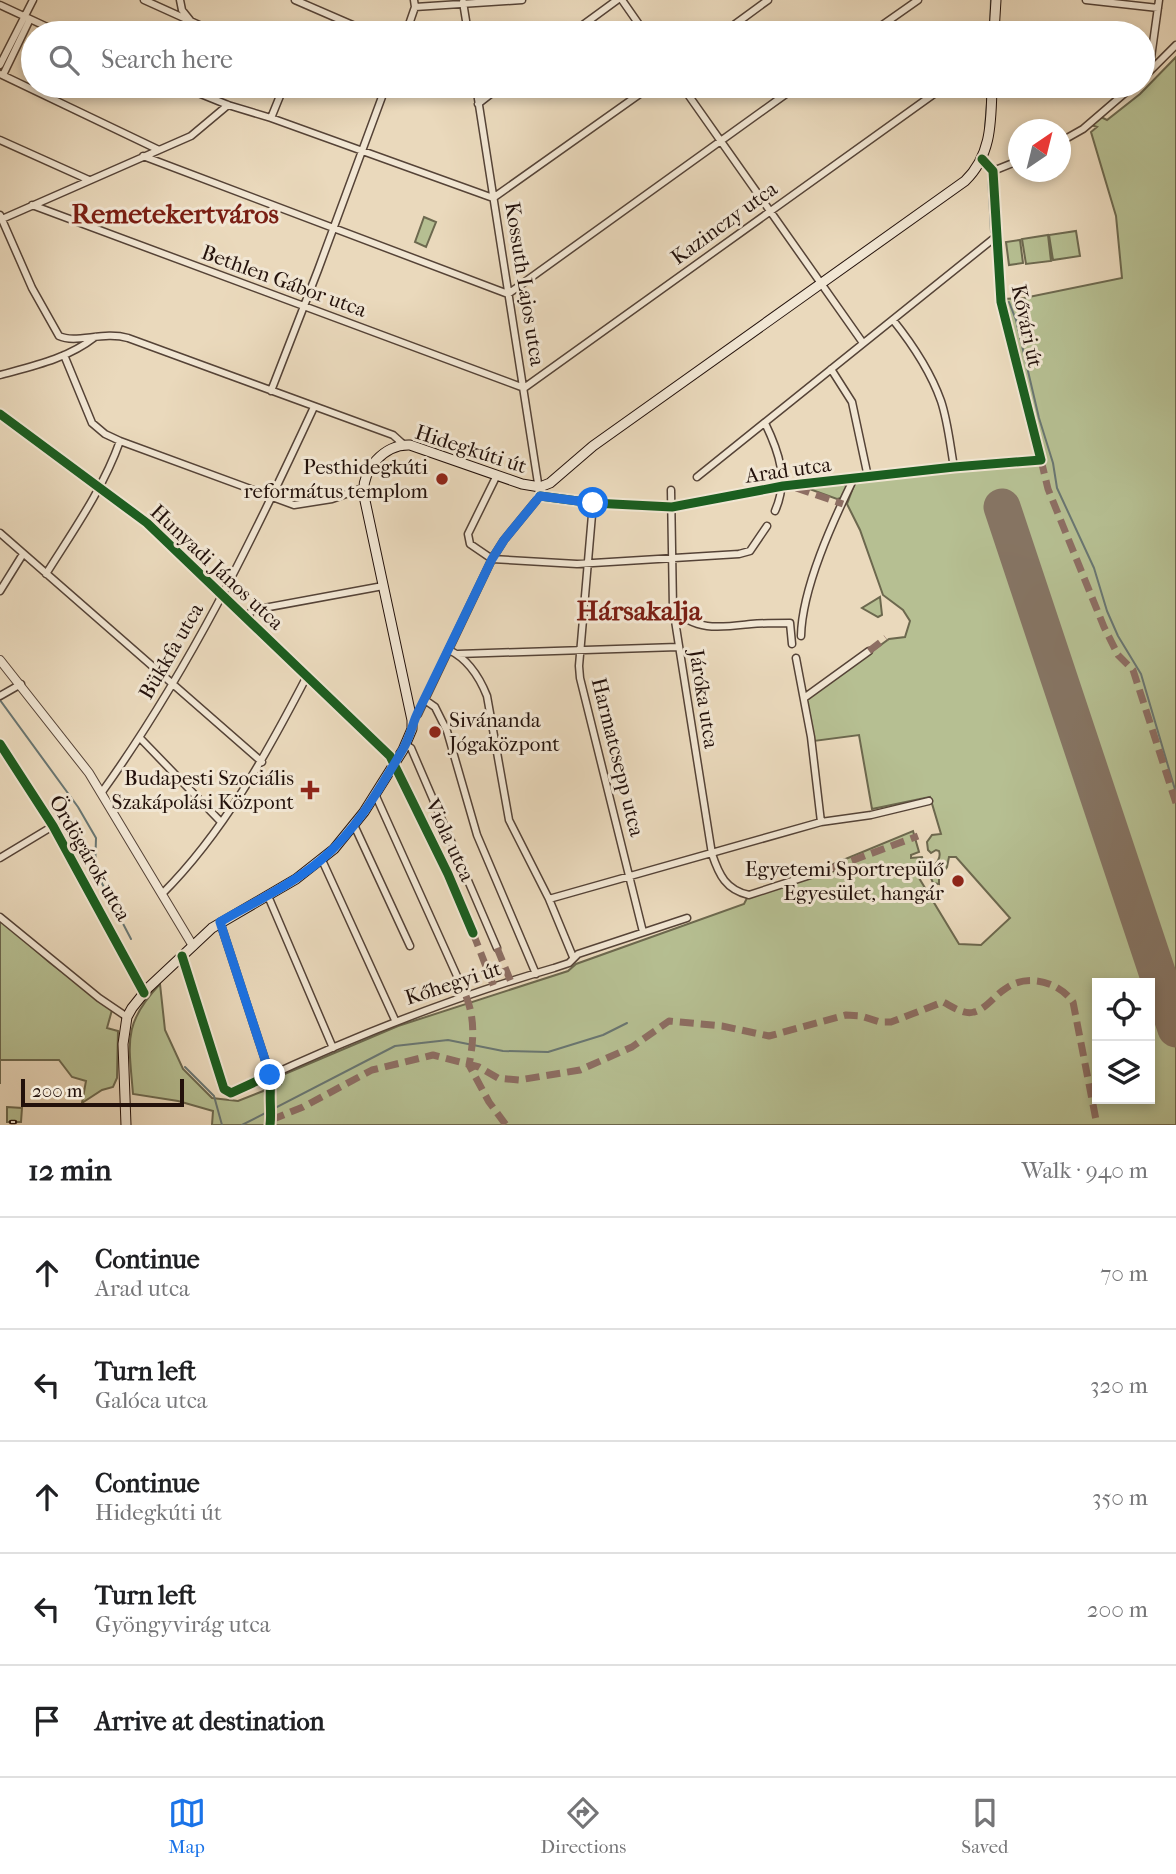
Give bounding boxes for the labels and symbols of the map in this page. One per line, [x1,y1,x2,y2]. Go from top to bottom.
north arrow [1008,119,1071,182]
street label: Kazinczy utca [666,176,782,270]
district label: Remetekertváros [71,197,279,230]
street label: Kossuth Lajos utca [500,200,550,368]
street label: Bethlen Gábor utca [198,240,370,322]
street label: Kővári út [1007,282,1048,370]
street label: Hidegkúti út [412,420,530,478]
street label: Arad utca [743,452,833,488]
place label: Pesthidegkúti református templom [244,455,429,503]
marker: Pesthidegkúti református templom [434,471,450,487]
route start [577,487,608,518]
street label: Hunyadi János utca [146,499,289,635]
district label: Hársakalja [576,594,703,627]
street label: Bükkfa utca [134,599,208,703]
street label: Járóka utca [684,646,724,750]
street label: Harmatcsepp utca [587,675,649,839]
place label: Sivánanda Jógaközpont [447,708,560,756]
marker: Sivánanda Jógaközpont [427,724,443,740]
place label: Budapesti Szociális Szakápolási Központ [112,766,295,814]
marker: Budapesti Szociális Szakápolási Központ [300,780,320,800]
street label: Ördögárok utca [44,791,136,925]
street label: Viola utca [420,794,480,885]
place label: Egyetemi Sportrepülő Egyesület, hangár [745,857,944,905]
marker: Egyetemi Sportrepülő Egyesület, hangár [950,873,966,889]
street label: Kőhegyi út [402,956,505,1010]
route end [254,1059,285,1090]
scale bar [21,1076,184,1108]

